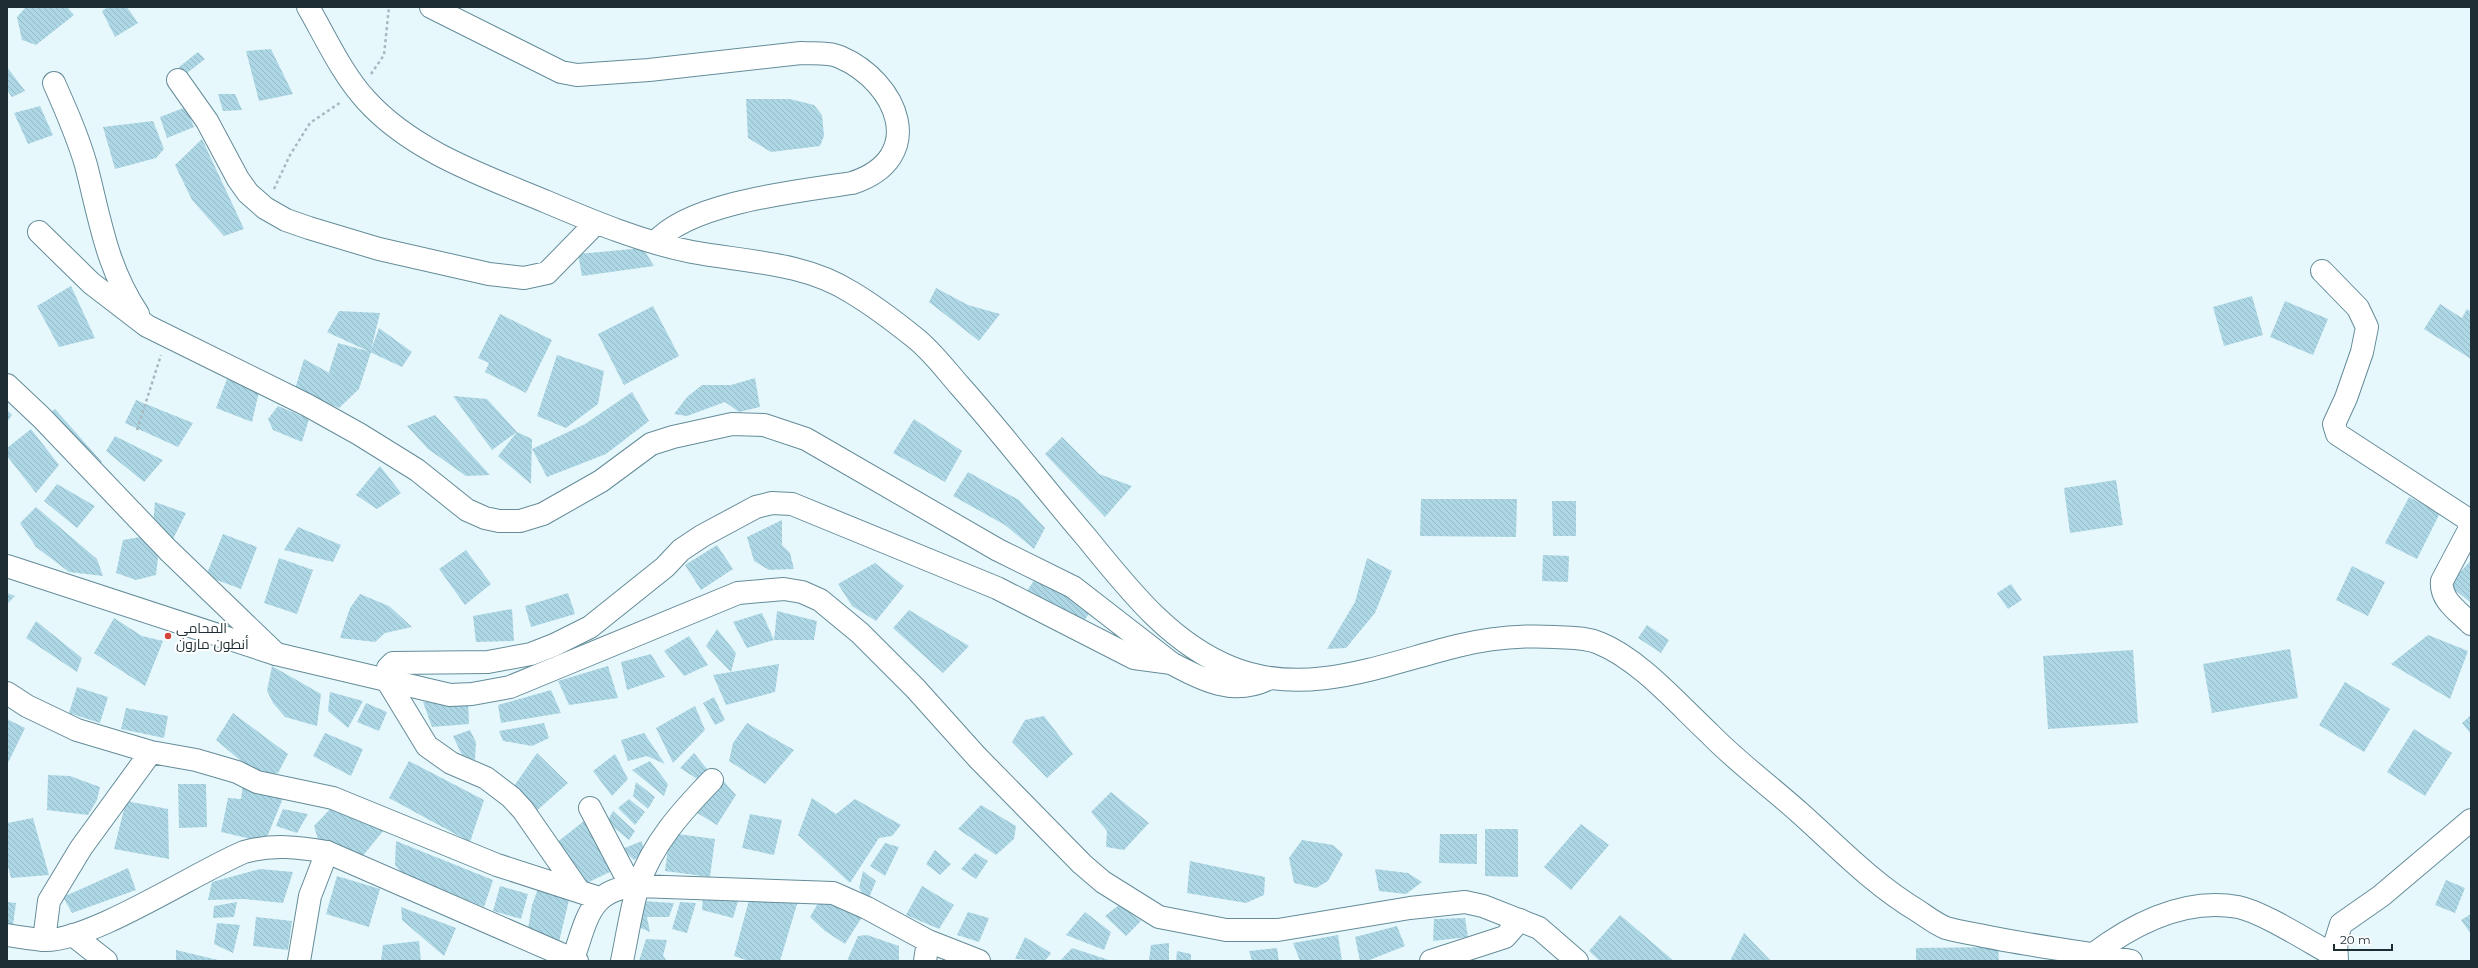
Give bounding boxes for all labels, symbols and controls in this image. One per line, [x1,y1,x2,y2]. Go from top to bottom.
place label: المحامي أنطون مارون [176,619,249,653]
marker: المحامي أنطون مارون [163,631,173,641]
scale bar [2334,926,2392,952]
text: 20 m [2340,932,2371,947]

